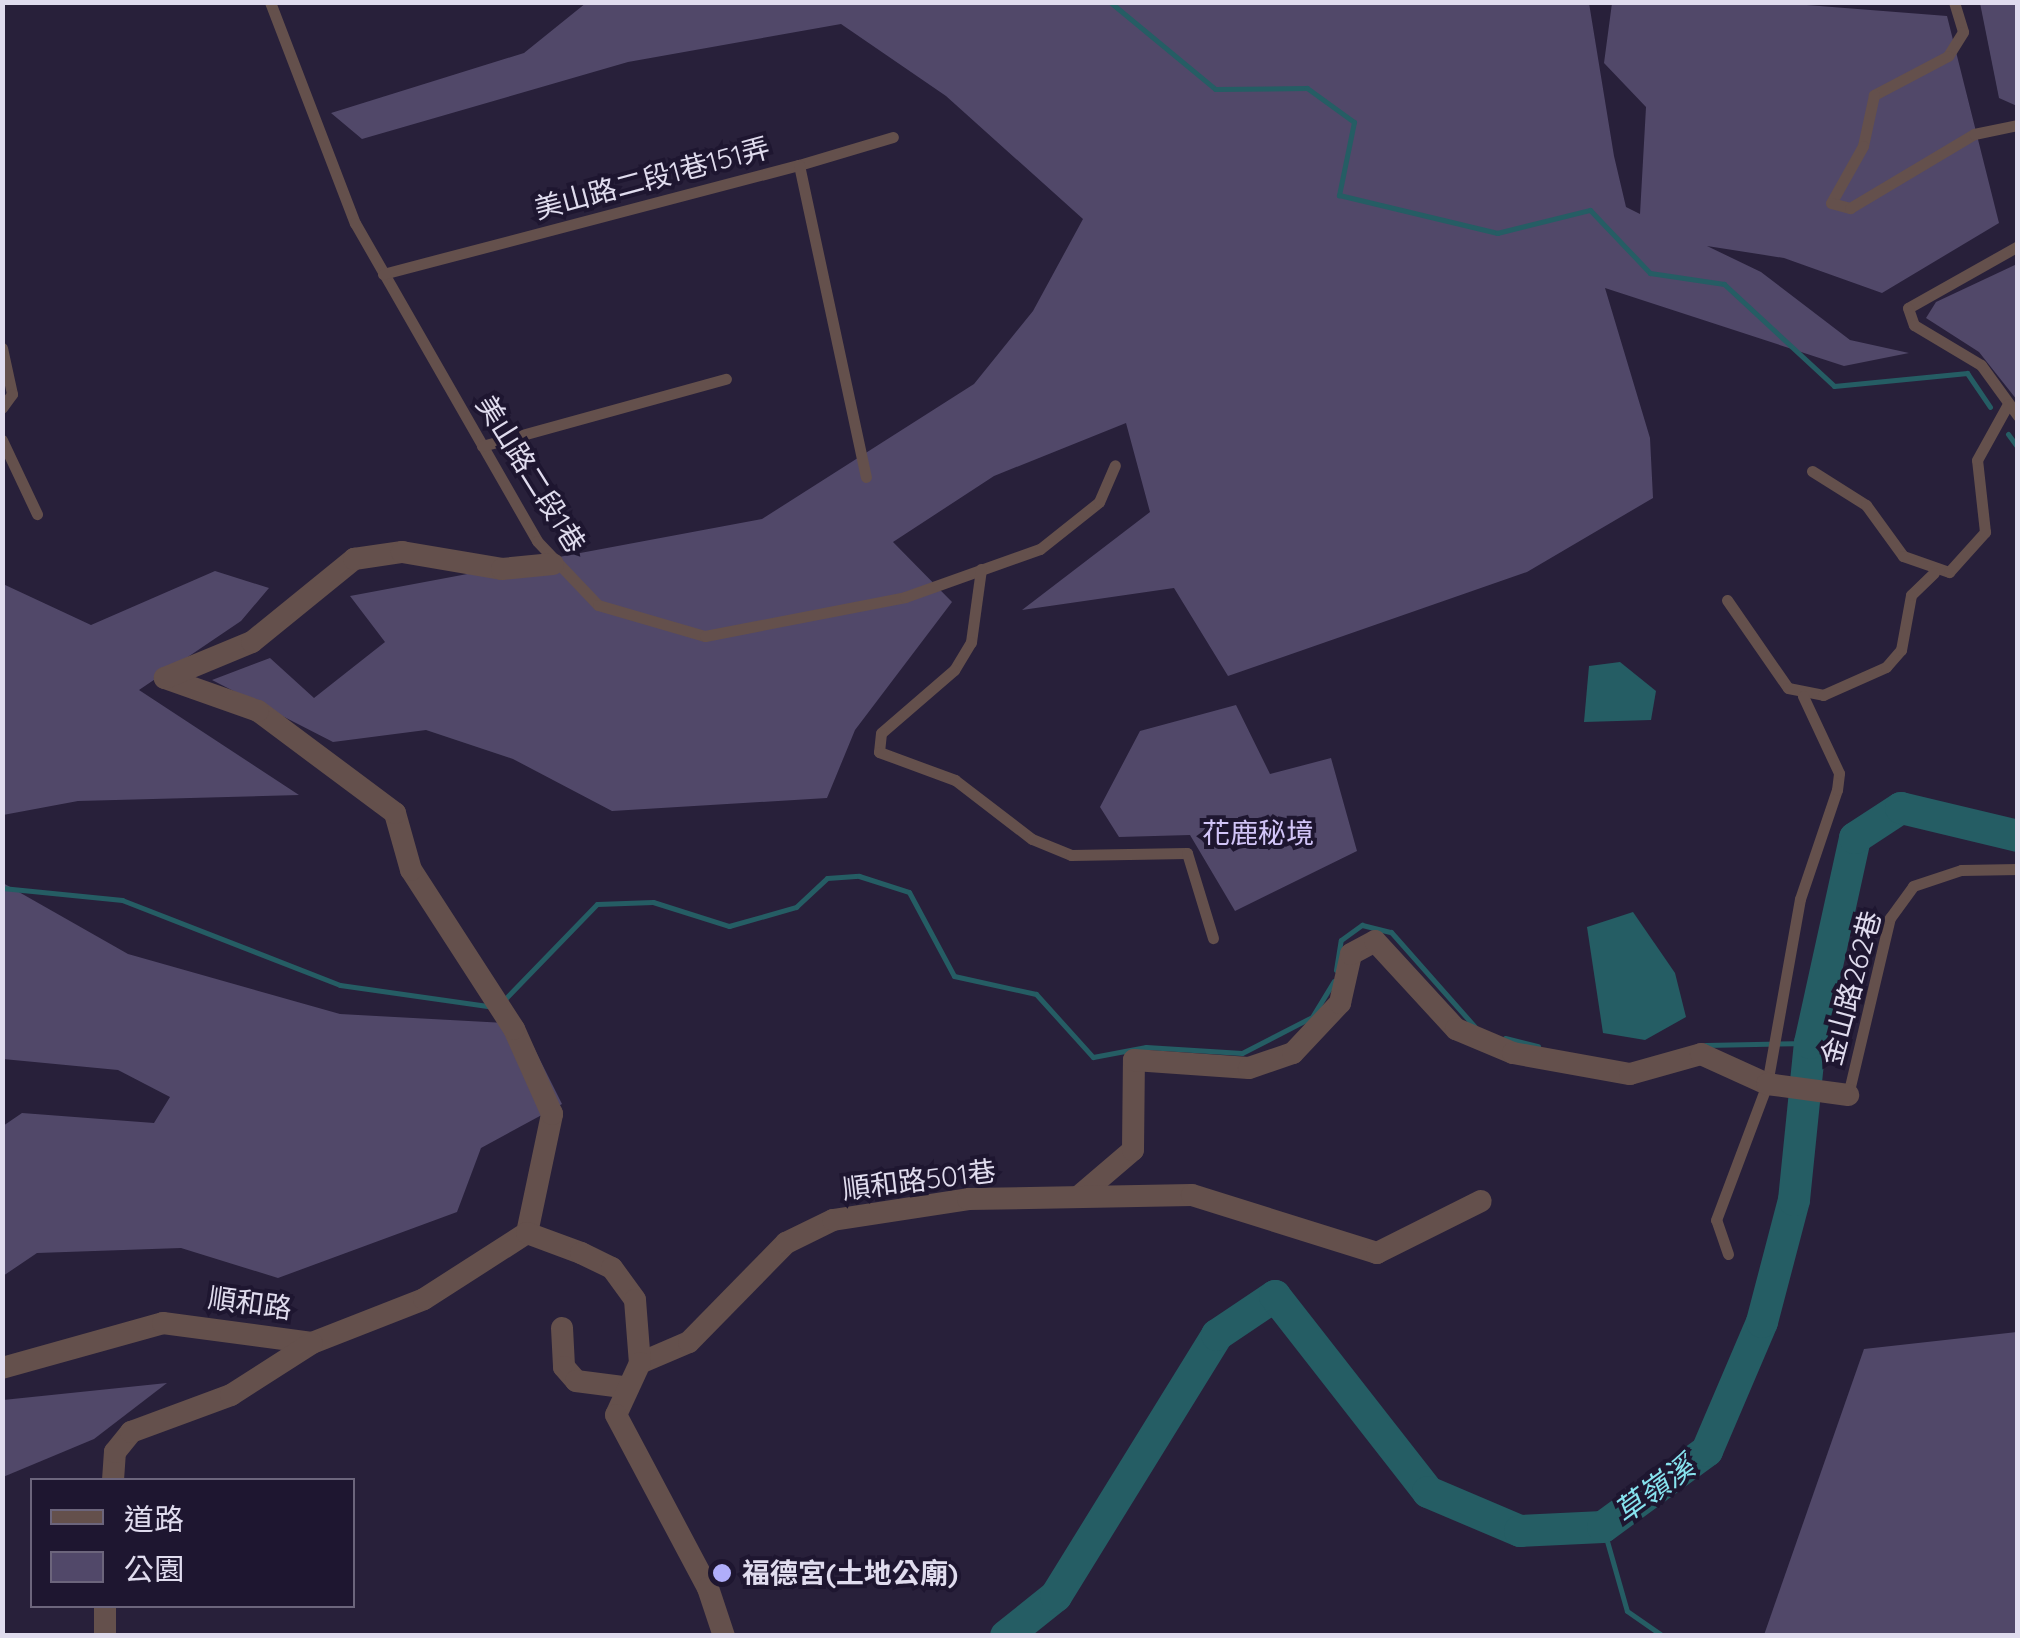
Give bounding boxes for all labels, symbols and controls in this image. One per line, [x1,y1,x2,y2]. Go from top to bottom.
street label: 美山路二段1巷151弄 [531,130,773,226]
street label: 美山路二段1巷 [469,389,593,559]
park label: 花鹿秘境 [1202,816,1314,850]
street label: 金山路262巷 [1814,907,1888,1069]
street label: 順和路501巷 [840,1154,998,1206]
street label: 順和路 [206,1281,294,1325]
water label: 草嶺溪 [1607,1448,1701,1530]
legend [30,1478,355,1608]
text: 道路 [124,1500,184,1538]
text: 公園 [124,1550,184,1588]
place label: 福德宮(土地公廟) [742,1556,958,1590]
marker: 福德宮(土地公廟) [711,1562,733,1584]

